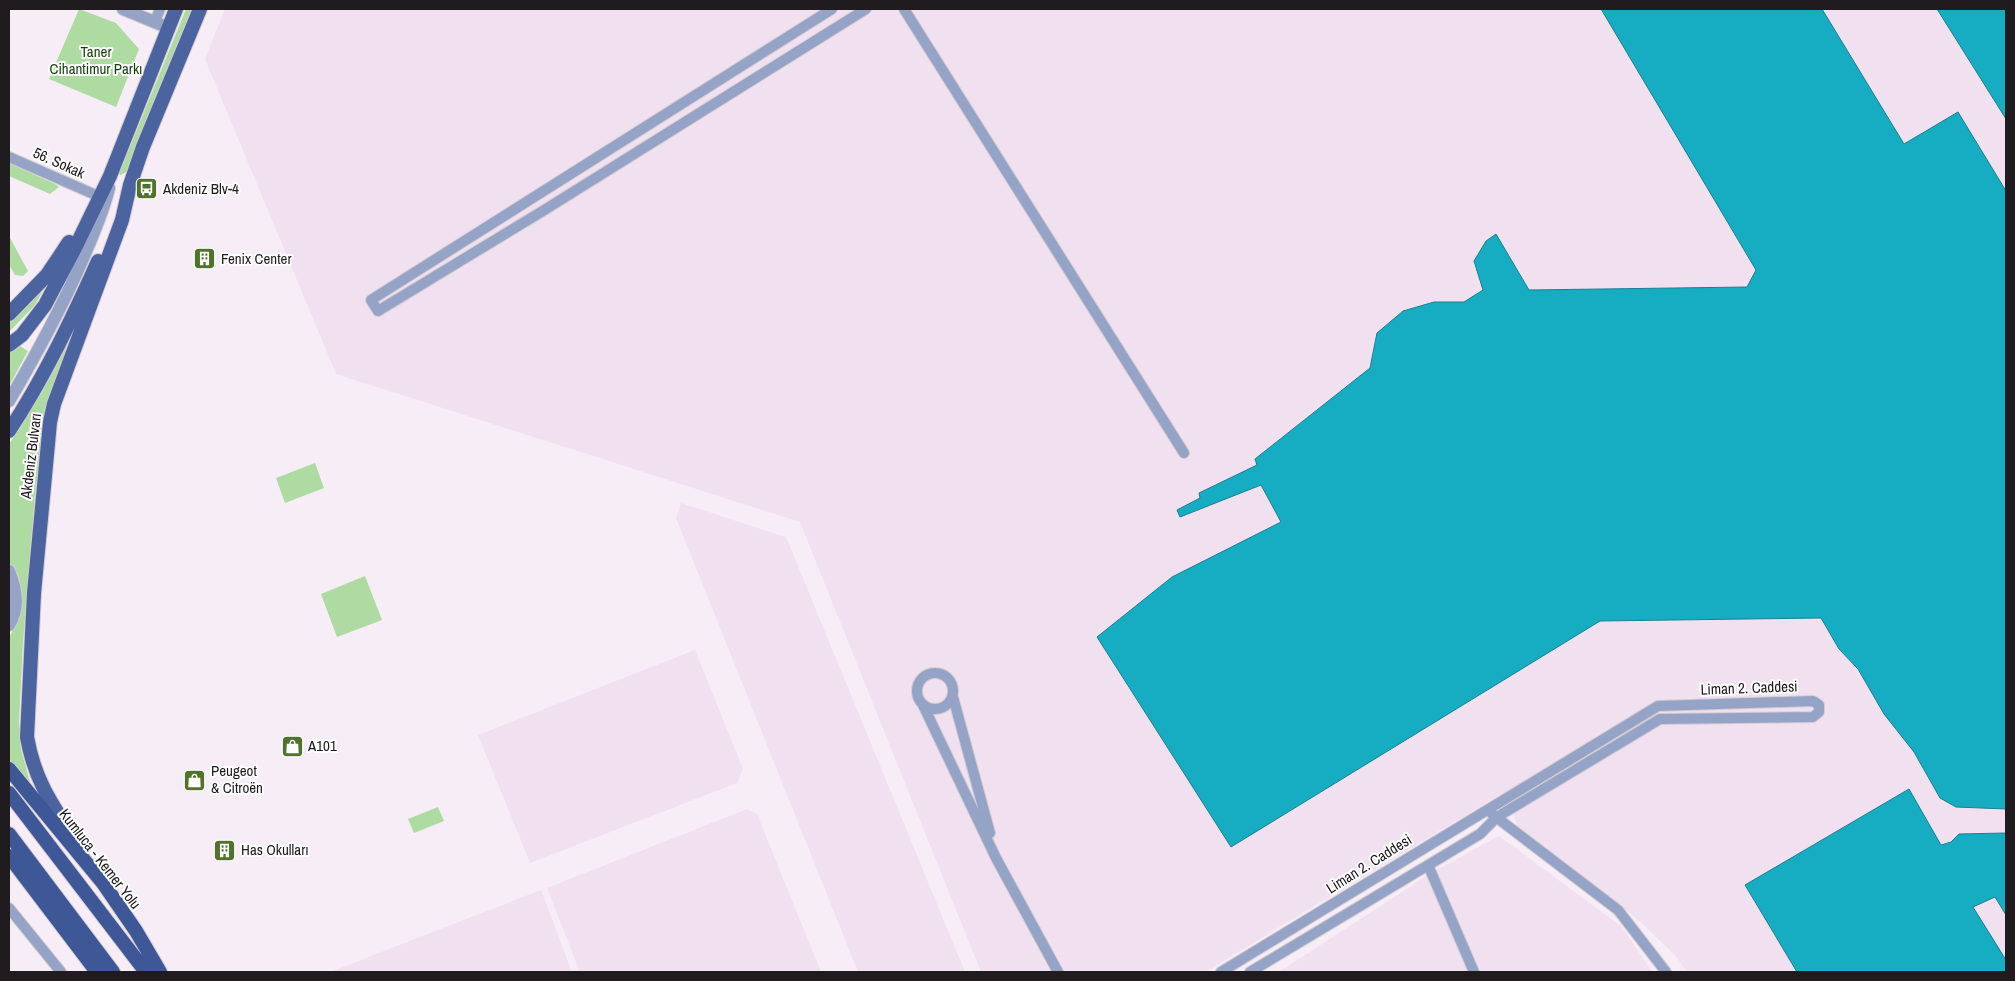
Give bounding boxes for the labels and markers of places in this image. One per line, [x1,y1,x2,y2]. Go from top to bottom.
bus stop icon: Akdeniz Blv-4 [135,177,159,201]
place label: Akdeniz Blv-4 [162,178,239,199]
building icon: Fenix Center [193,247,217,271]
place label: Fenix Center [221,248,292,269]
shop icon: A101 [280,734,304,758]
place label: A101 [307,735,337,756]
place label: Peugeot & Citroën [211,760,263,798]
shop icon: Peugeot & Citroën [183,768,207,792]
building icon: Has Okulları [213,838,237,862]
place label: Has Okulları [241,839,309,860]

